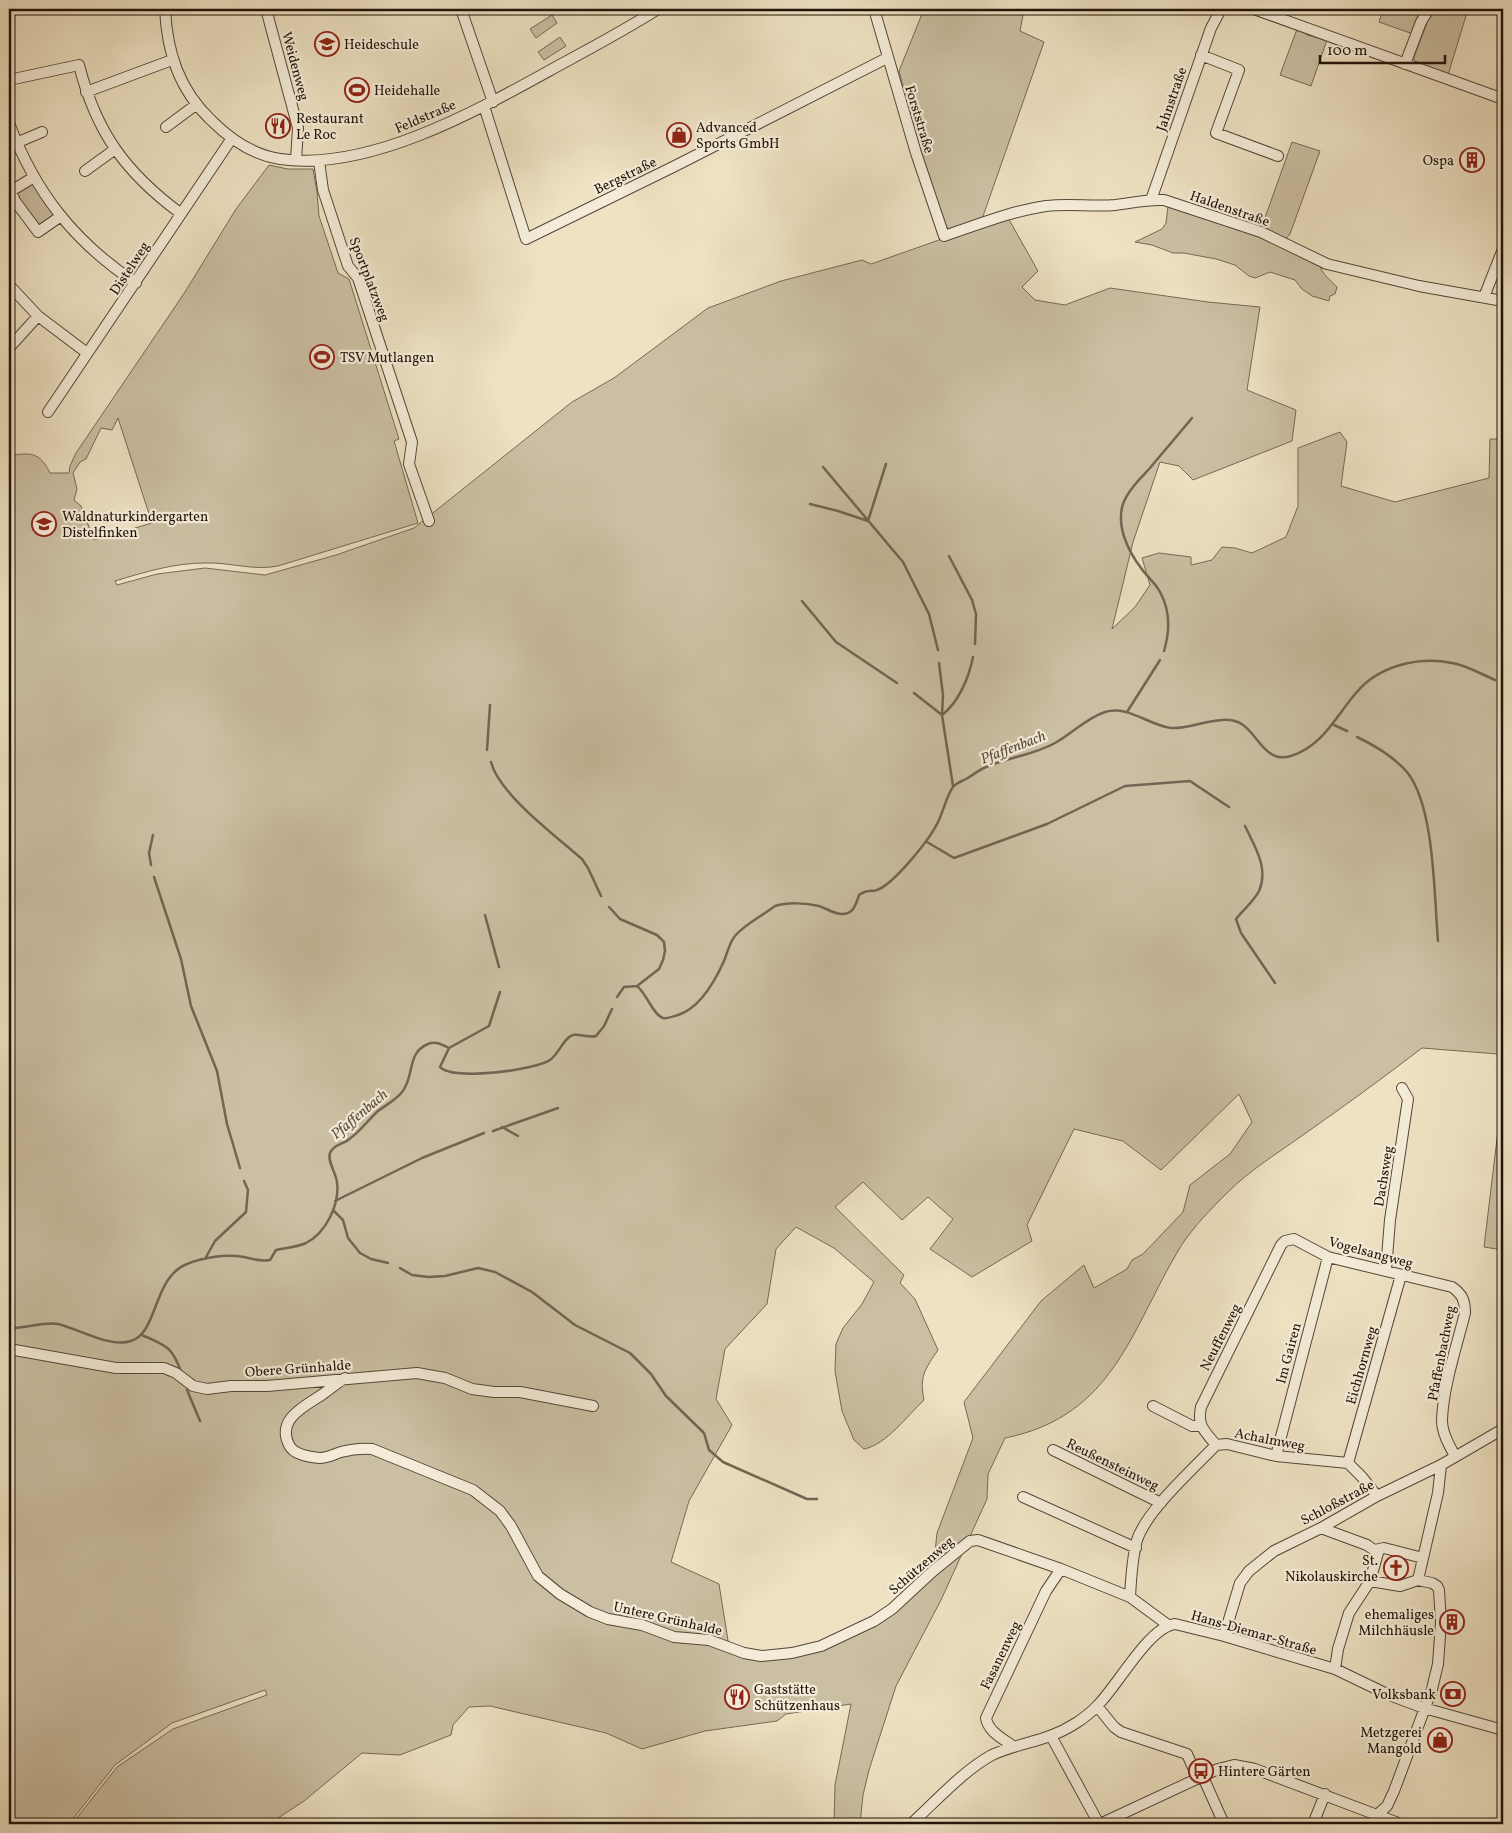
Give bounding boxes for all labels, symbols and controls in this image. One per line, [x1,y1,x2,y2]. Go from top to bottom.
street label: Weidenweg [276,30,313,103]
school or university icon: Heideschule [314,31,340,57]
scale bar [1320,32,1444,64]
place label: Heideschule [344,36,419,55]
text: 100 m [1327,41,1367,62]
street label: Jahnstraße [1153,64,1192,134]
sports icon: Heidehalle [344,77,370,103]
place label: Heidehalle [374,82,441,101]
street label: Forststraße [899,83,938,156]
street label: Feldstraße [392,96,459,139]
place label: Restaurant Le Roc [296,110,364,145]
restaurant icon: Restaurant Le Roc [265,113,291,139]
place label: Advanced Sports GmbH [696,119,780,154]
shop icon: Advanced Sports GmbH [666,122,692,148]
building icon: Ospa [1459,147,1485,173]
place label: Ospa [1423,152,1454,171]
street label: Bergstraße [591,153,660,200]
street label: Haldenstraße [1187,187,1272,232]
street label: Sportplatzweg [344,234,393,325]
street label: Distelweg [106,238,155,299]
sports icon: TSV Mutlangen [309,344,335,370]
place label: TSV Mutlangen [340,349,434,368]
place label: Waldnaturkindergarten Distelfinken [62,508,208,543]
school or university icon: Waldnaturkindergarten Distelfinken [31,511,57,537]
water label: Pfaffenbach [978,726,1049,770]
water label: Pfaffenbach [327,1085,393,1145]
street label: Dachsweg [1370,1144,1399,1208]
street label: Vogelsangweg [1326,1233,1415,1274]
street label: Neuffenweg [1196,1301,1246,1375]
street label: Pfaffenbachweg [1424,1304,1461,1403]
street label: Im Gairen [1272,1321,1307,1386]
street label: Eichhornweg [1342,1324,1383,1407]
street label: Obere Grünhalde [244,1356,352,1383]
street label: Achalmweg [1233,1424,1307,1457]
street label: Reußensteinweg [1063,1435,1162,1496]
street label: Schloßstraße [1298,1476,1378,1531]
street label: Schützenweg [885,1532,959,1600]
place label: St. Nikolauskirche [1285,1552,1378,1587]
church icon: St. Nikolauskirche [1383,1555,1409,1581]
street label: Untere Grünhalde [611,1598,724,1641]
street label: Hans-Diemar-Straße [1189,1606,1319,1661]
place label: ehemaliges Milchhäusle [1358,1606,1434,1641]
building icon: ehemaliges Milchhäusle [1439,1609,1465,1635]
street label: Fasanenweg [977,1618,1026,1693]
place label: Gaststätte Schützenhaus [754,1681,840,1716]
bank icon: Volksbank [1440,1681,1466,1707]
restaurant icon: Gaststätte Schützenhaus [724,1684,750,1710]
place label: Volksbank [1372,1686,1436,1705]
place label: Metzgerei Mangold [1360,1724,1422,1759]
shop icon: Metzgerei Mangold [1427,1727,1453,1753]
bus stop icon: Hintere Gärten [1188,1758,1214,1784]
place label: Hintere Gärten [1218,1763,1311,1782]

